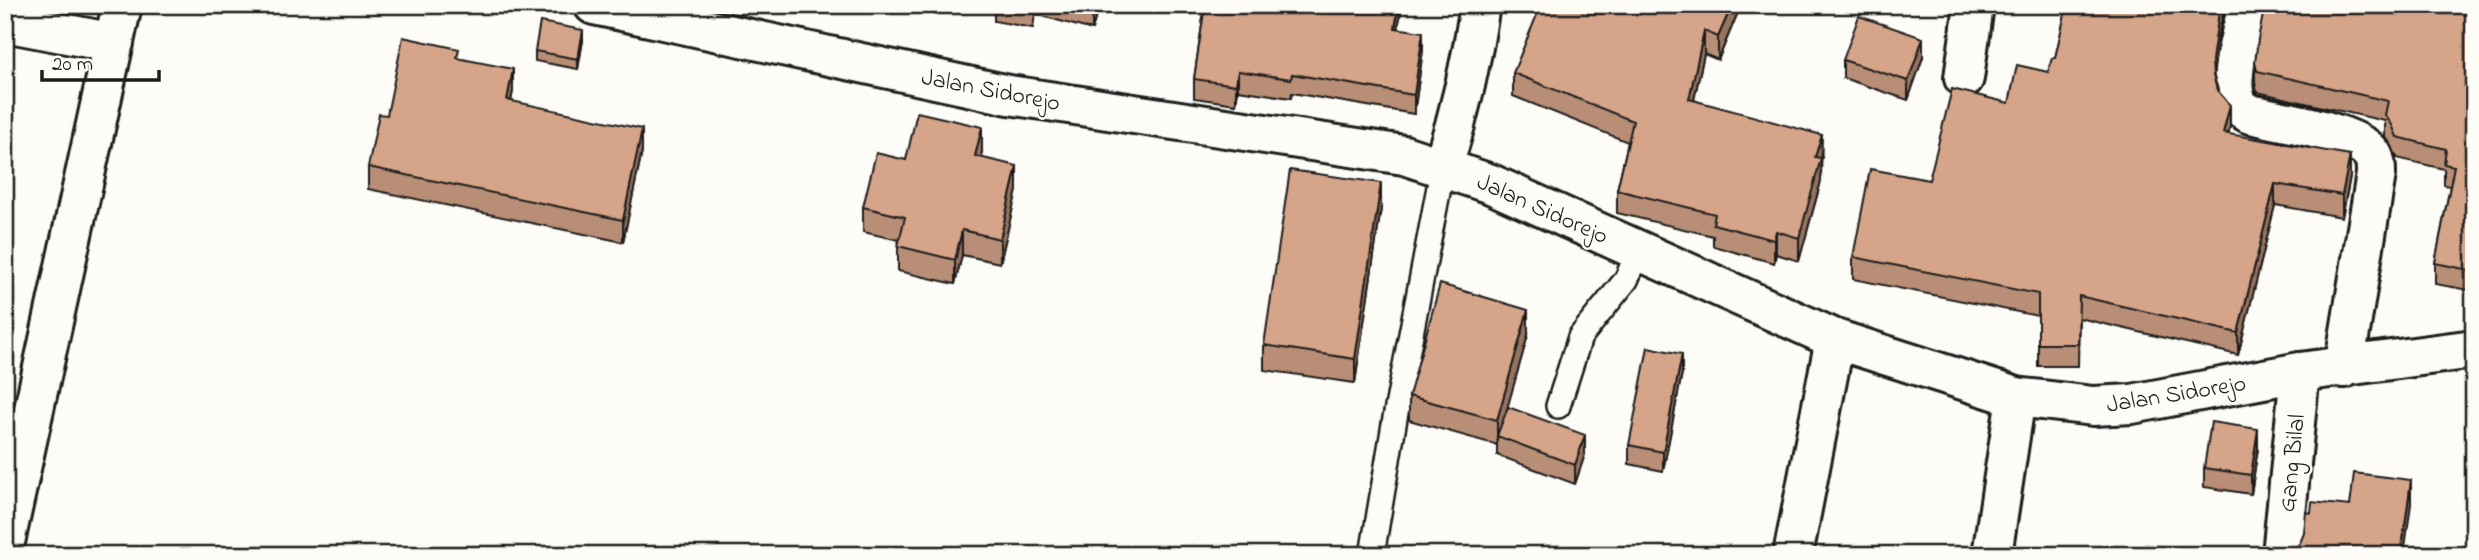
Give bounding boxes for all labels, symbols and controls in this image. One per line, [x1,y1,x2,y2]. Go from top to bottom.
scale bar [42,38,159,82]
text: 20 m [52,50,93,80]
street label: Jalan Sidorejo [918,61,1063,122]
street label: Jalan Sidorejo [1471,166,1613,255]
street label: Jalan Sidorejo [2104,367,2249,424]
street label: Gang Bilal [2271,413,2316,514]

